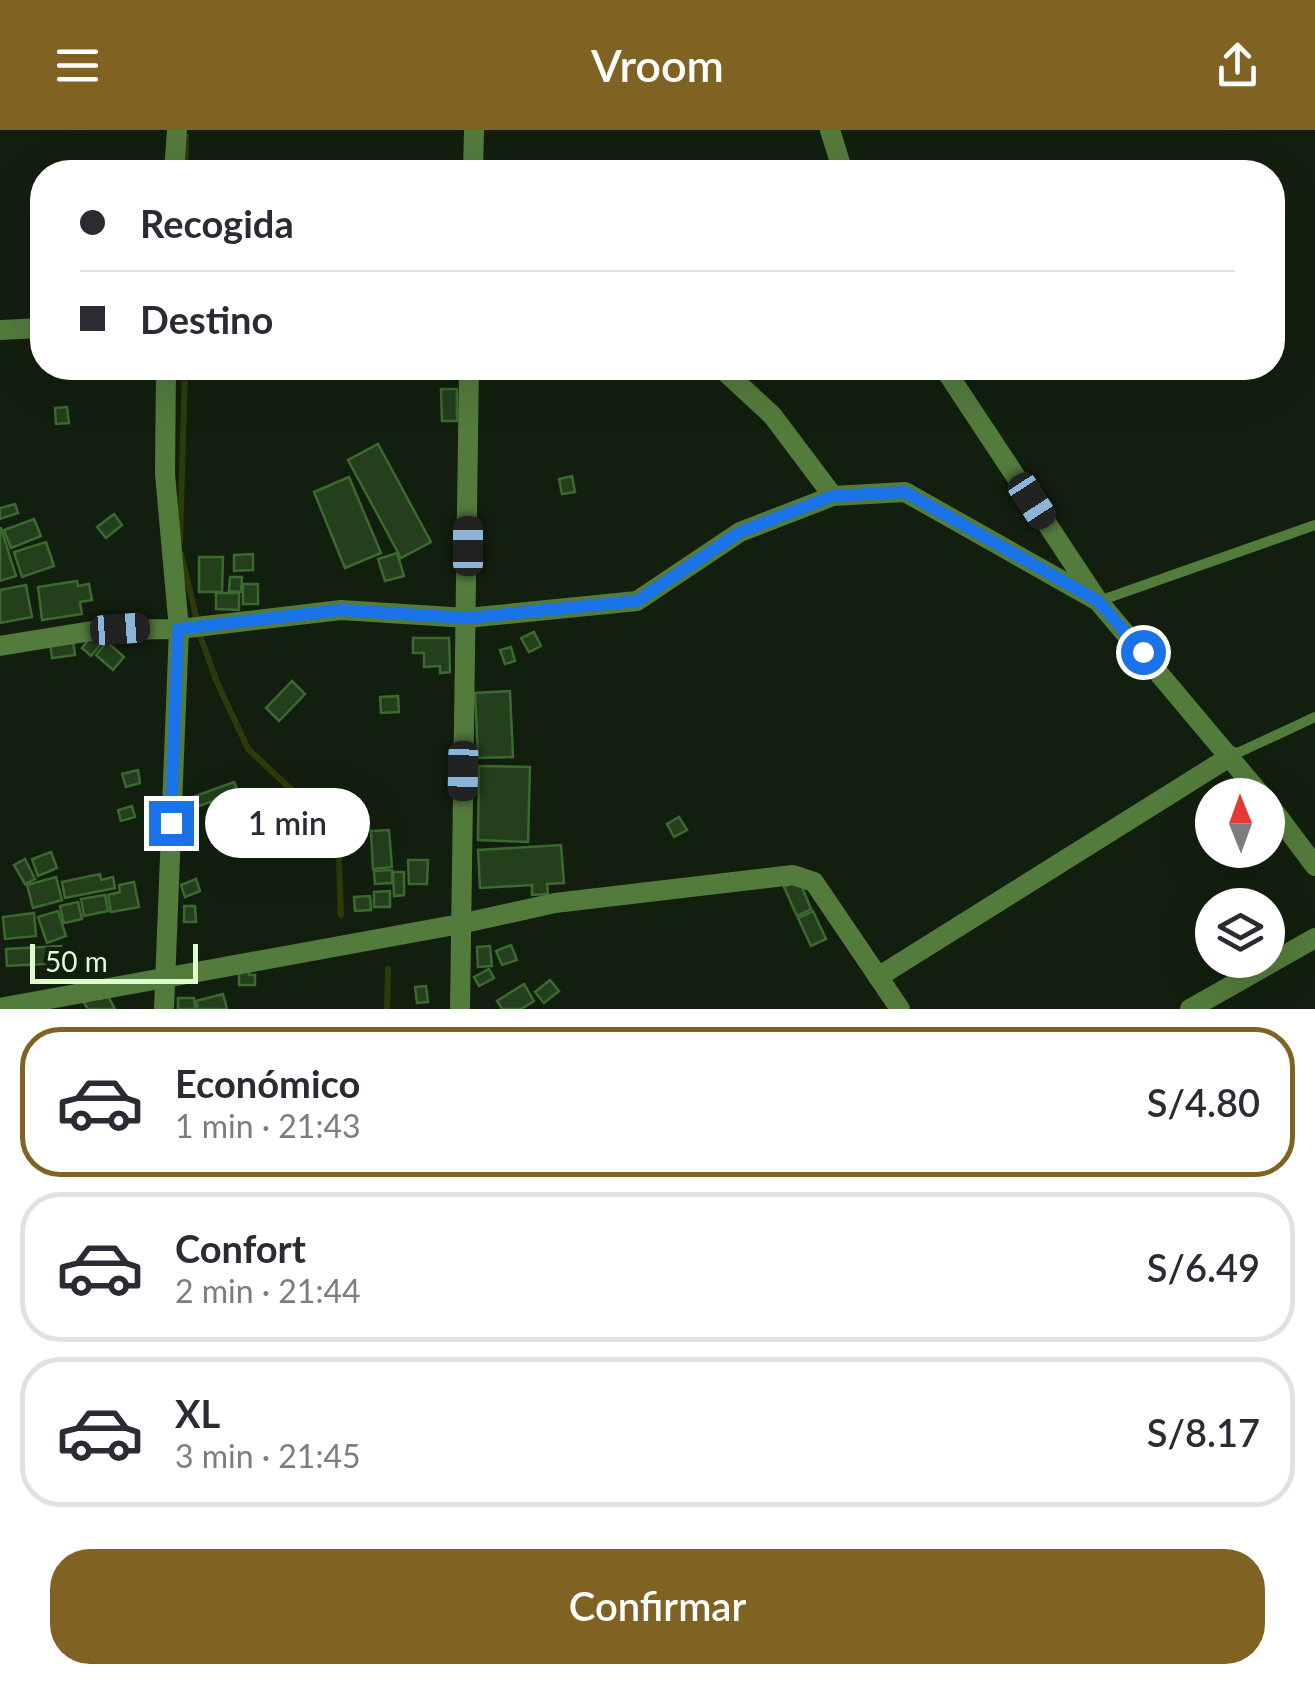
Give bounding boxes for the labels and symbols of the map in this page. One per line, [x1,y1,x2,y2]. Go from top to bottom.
car [1003,468,1061,534]
car [453,516,483,576]
car [89,612,151,646]
route start [1121,630,1166,675]
car [447,741,479,801]
north arrow [1195,778,1285,868]
callout: 1 min [206,788,371,858]
route end [149,801,194,846]
scale bar [30,939,198,984]

